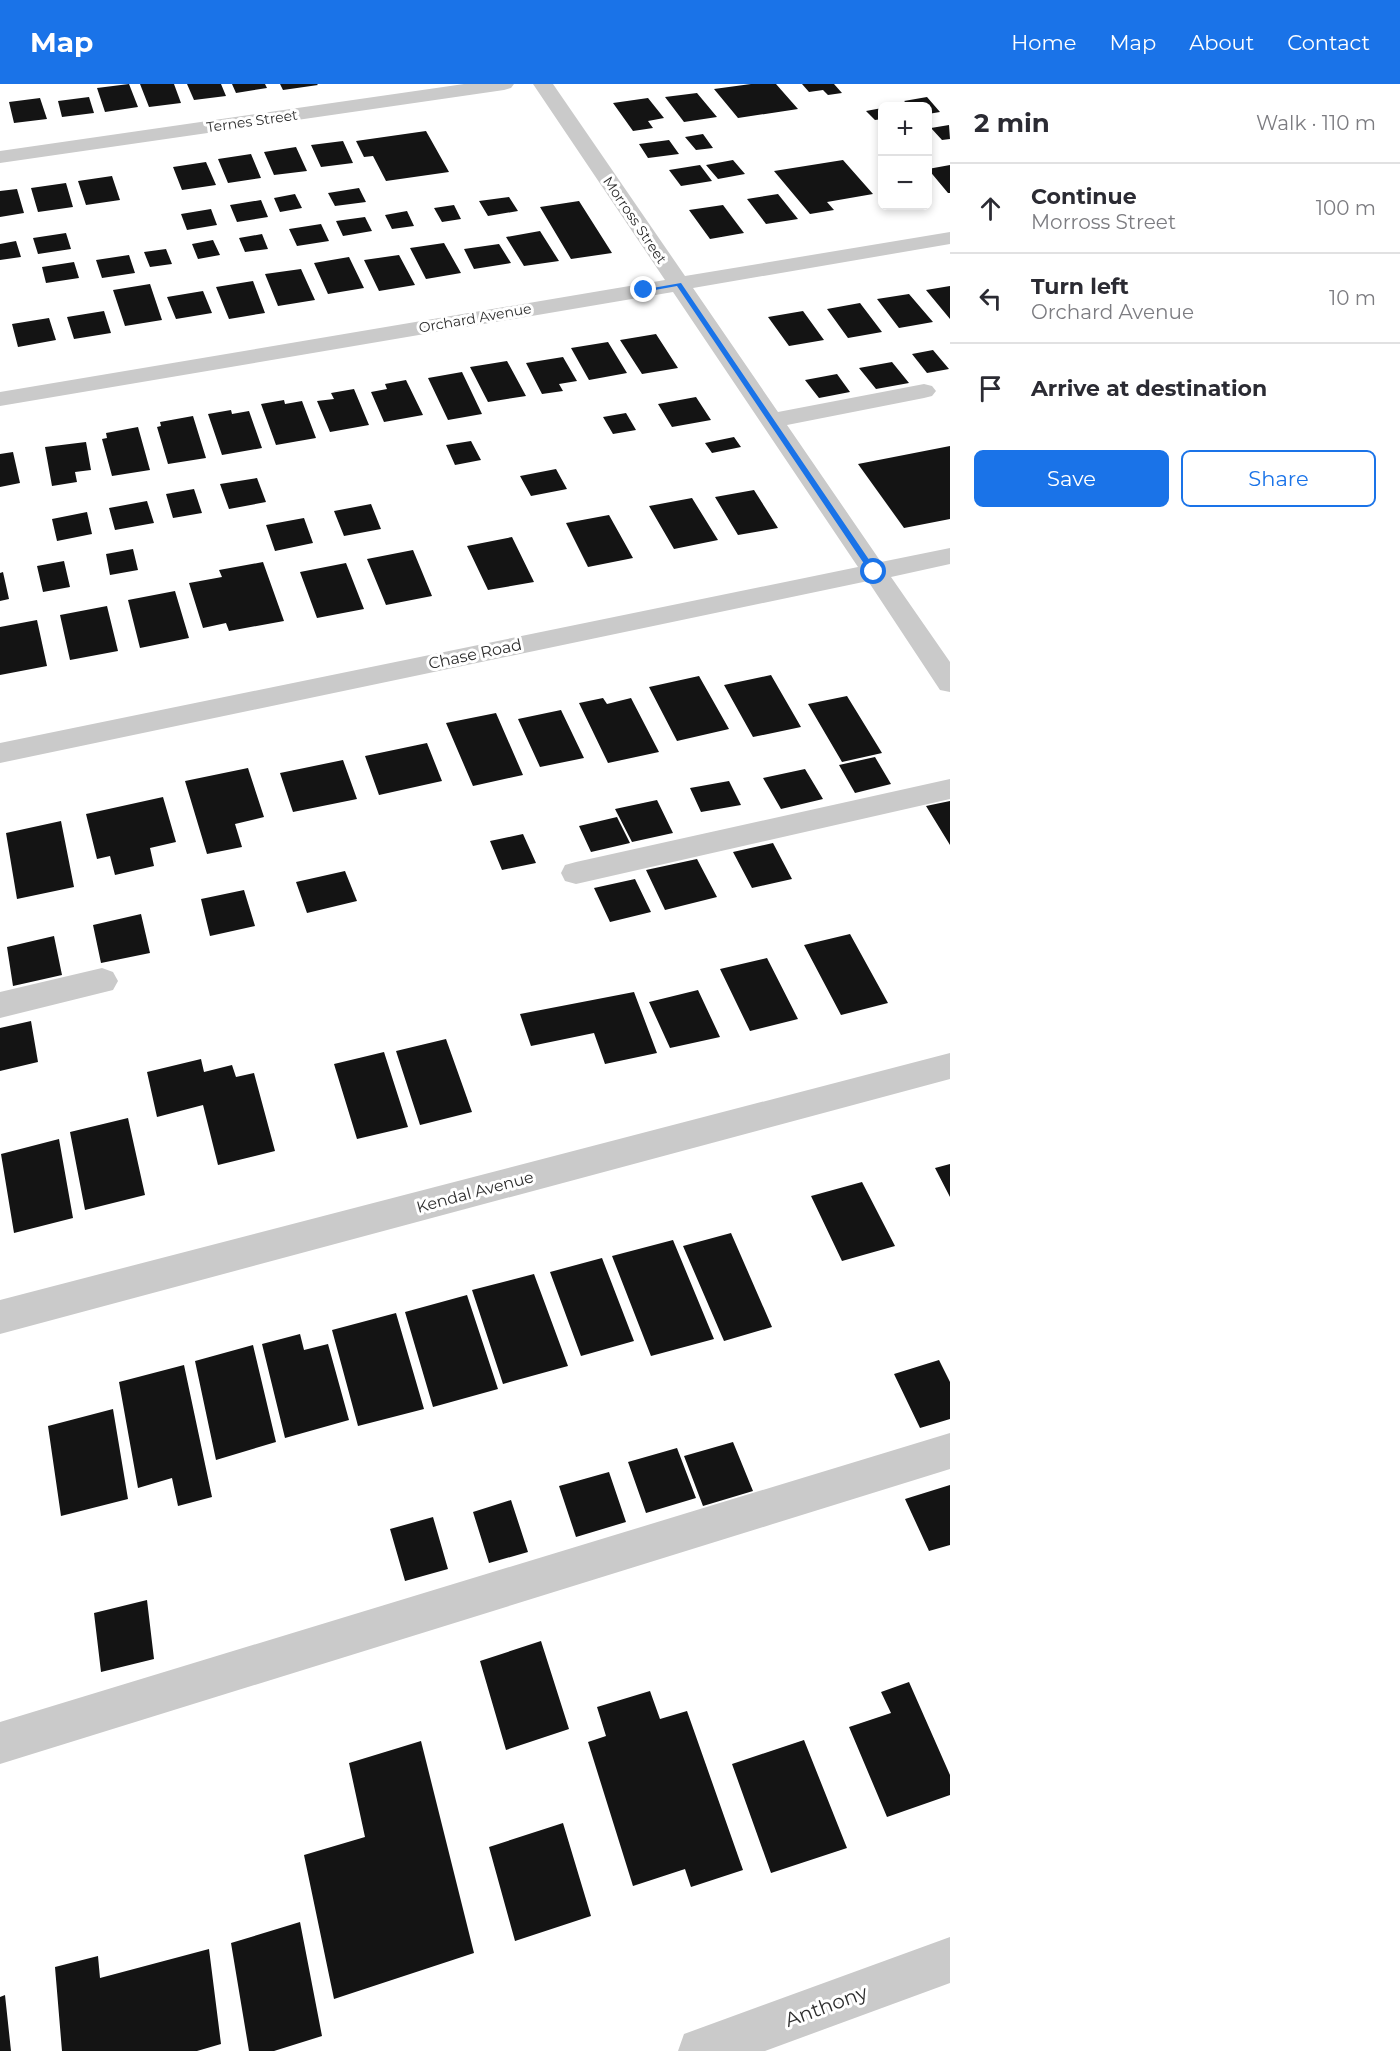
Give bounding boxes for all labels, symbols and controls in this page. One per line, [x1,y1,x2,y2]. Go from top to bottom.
text: Map [30,25,93,59]
text: Home [1011,30,1076,55]
text: Map [1109,30,1156,55]
text: About [1189,30,1254,55]
text: Contact [1287,30,1370,55]
map controls [878,102,932,210]
button: + [878,102,932,156]
street label: Ternes Street [205,106,299,136]
text: 2 min [974,107,1050,139]
text: Walk · 110 m [1256,111,1376,135]
button: − [878,156,932,210]
street label: Morross Street [599,173,671,267]
text: Continue [1031,183,1137,210]
icon: ahead [974,192,1007,225]
text: 100 m [1316,196,1376,220]
text: Morross Street [1031,210,1176,234]
text: Turn left [1031,273,1129,300]
route end [630,276,656,302]
icon: left [974,282,1007,315]
text: 10 m [1329,286,1376,310]
street label: Orchard Avenue [417,299,533,337]
text: Orchard Avenue [1031,300,1194,324]
icon: arrive [974,372,1007,405]
text: Arrive at destination [1031,375,1267,402]
button: Save [974,450,1169,507]
button: Share [1181,450,1376,507]
route start [860,558,886,584]
street label: Chase Road [427,635,523,673]
street label: Kendal Avenue [414,1167,536,1217]
street label: Anthony [781,1980,871,2032]

